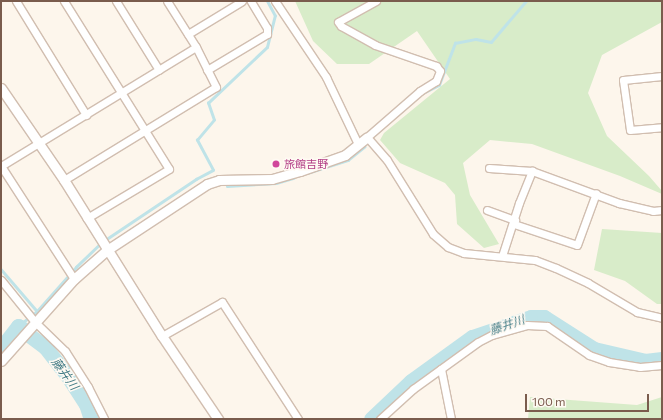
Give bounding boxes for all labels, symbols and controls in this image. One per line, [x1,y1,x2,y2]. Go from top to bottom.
place label: 旅館吉野 [284,157,328,171]
marker: 旅館吉野 [271,159,281,169]
water label: 藤井川 [488,312,526,338]
water label: 藤井川 [49,355,81,393]
scale bar [527,386,651,412]
text: 100 m [532,394,566,408]

